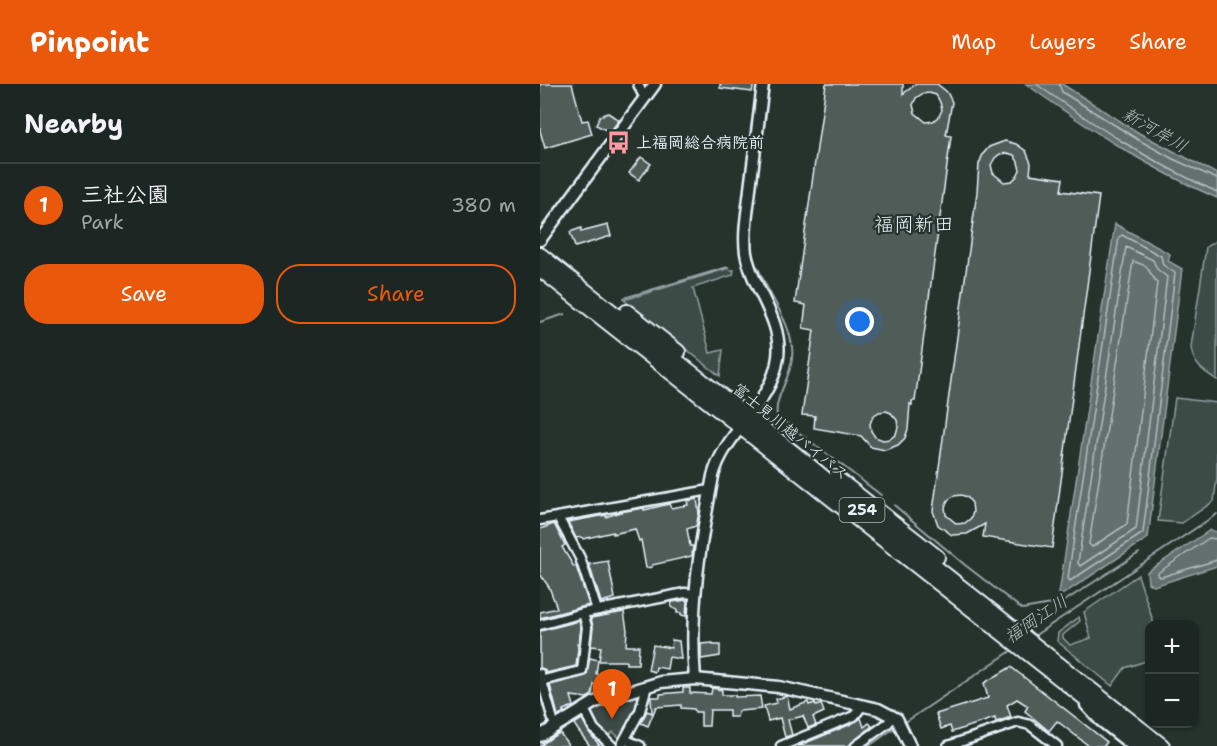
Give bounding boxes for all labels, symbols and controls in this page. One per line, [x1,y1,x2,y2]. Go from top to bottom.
text: Pinpoint [30,23,149,61]
text: Map [951,28,996,56]
text: Layers [1029,28,1096,56]
text: Share [1129,28,1187,56]
water label: 新河岸川 [1118,102,1192,158]
text: Nearby [24,106,123,141]
bus stop icon: 上福岡総合病院前 [605,129,631,155]
place label: 上福岡総合病院前 [636,132,764,153]
text: 三社公園 [81,180,169,209]
text: 1 [39,192,48,218]
text: 380 m [451,192,516,218]
text: Park [81,209,124,235]
district label: 福岡新田 [874,211,954,237]
button: Save [24,264,264,324]
button: Share [276,264,516,324]
your location [845,307,874,336]
street label: 富士見川越バイパス [728,378,853,485]
road number: 254 [840,498,884,522]
water label: 福岡江川 [999,589,1073,649]
map controls [1145,620,1199,728]
button: + [1145,620,1199,674]
pin: 1 [592,670,632,719]
button: − [1145,674,1199,728]

